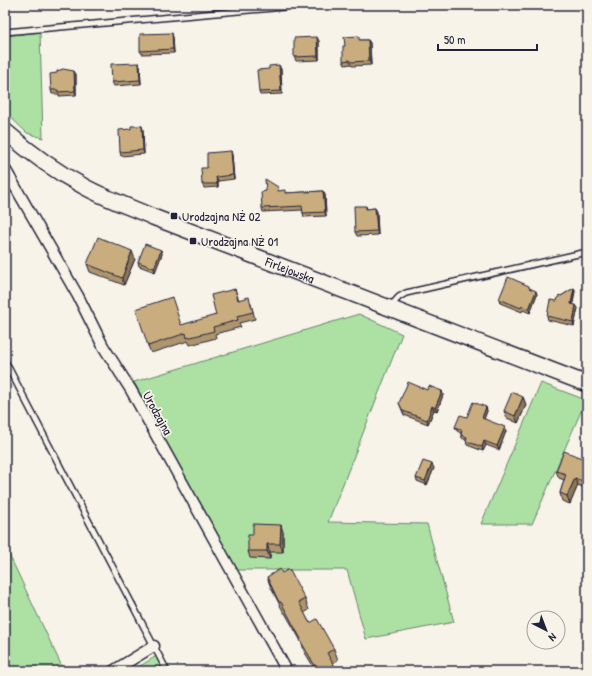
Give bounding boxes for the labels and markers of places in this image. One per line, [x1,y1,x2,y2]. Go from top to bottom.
place label: Urodzajna NŻ 02 [182,207,261,225]
marker: Urodzajna NŻ 02 [169,211,179,221]
place label: Urodzajna NŻ 01 [201,232,278,250]
marker: Urodzajna NŻ 01 [188,236,198,246]

